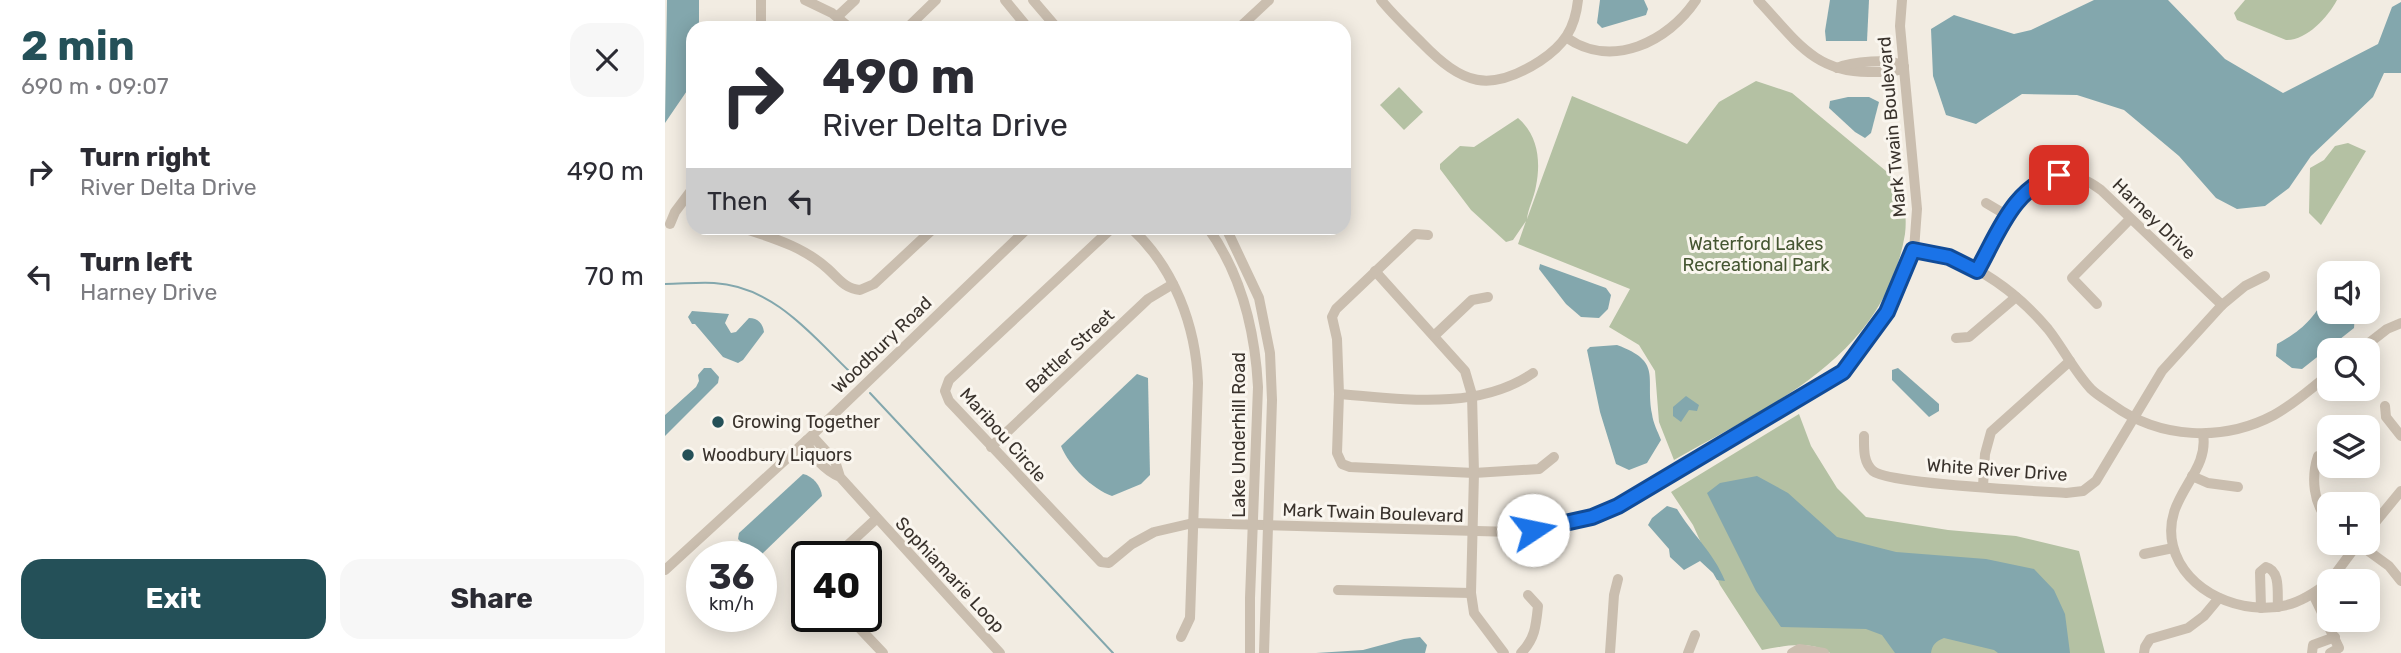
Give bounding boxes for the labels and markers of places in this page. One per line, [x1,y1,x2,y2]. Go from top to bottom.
pin [2029,145,2089,205]
place label: Growing Together [732,411,880,433]
marker: Growing Together [710,414,726,430]
place label: Woodbury Liquors [702,444,852,466]
marker: Woodbury Liquors [680,447,696,463]

